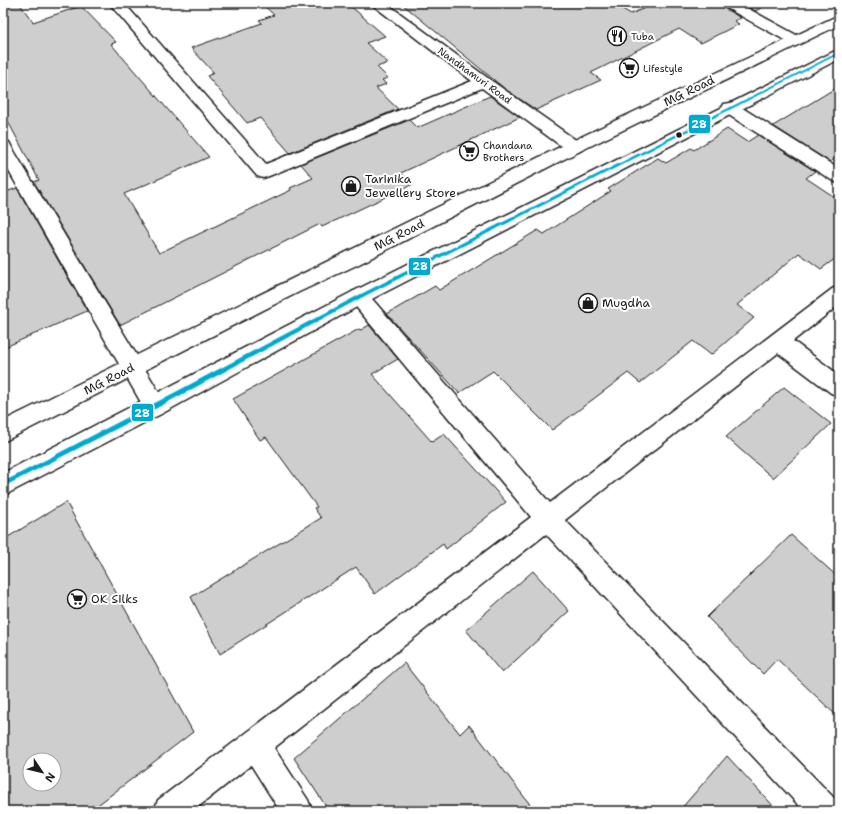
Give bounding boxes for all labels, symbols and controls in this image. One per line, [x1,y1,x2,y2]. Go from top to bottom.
restaurant icon: Tuba [606,25,628,47]
place label: Tuba [631,30,655,43]
street label: Nandhamuri Road [435,44,515,107]
supermarket icon: Lifestyle [618,57,640,79]
place label: Lifestyle [643,62,683,75]
street label: MG Road [661,72,717,110]
line badge: 28 [688,114,711,134]
text: 28 [691,117,707,132]
unlabelled marker [674,130,684,140]
place label: Chandana Brothers [483,139,533,164]
supermarket icon: Chandana Brothers [458,140,480,162]
place label: Tarinika Jewellery Store [365,171,456,201]
shop icon: Tarinika Jewellery Store [340,175,362,197]
street label: MG Road [371,215,427,255]
line badge: 28 [408,257,431,276]
text: 28 [412,259,428,274]
shop icon: Mugdha [577,292,599,314]
place label: Mugdha [602,295,650,311]
street label: MG Road [81,359,137,399]
line badge: 28 [131,403,154,422]
text: 28 [134,406,150,421]
supermarket icon: OK Silks [66,588,88,610]
place label: OK Silks [91,591,138,607]
north arrow [22,752,62,792]
text: N [41,770,58,786]

